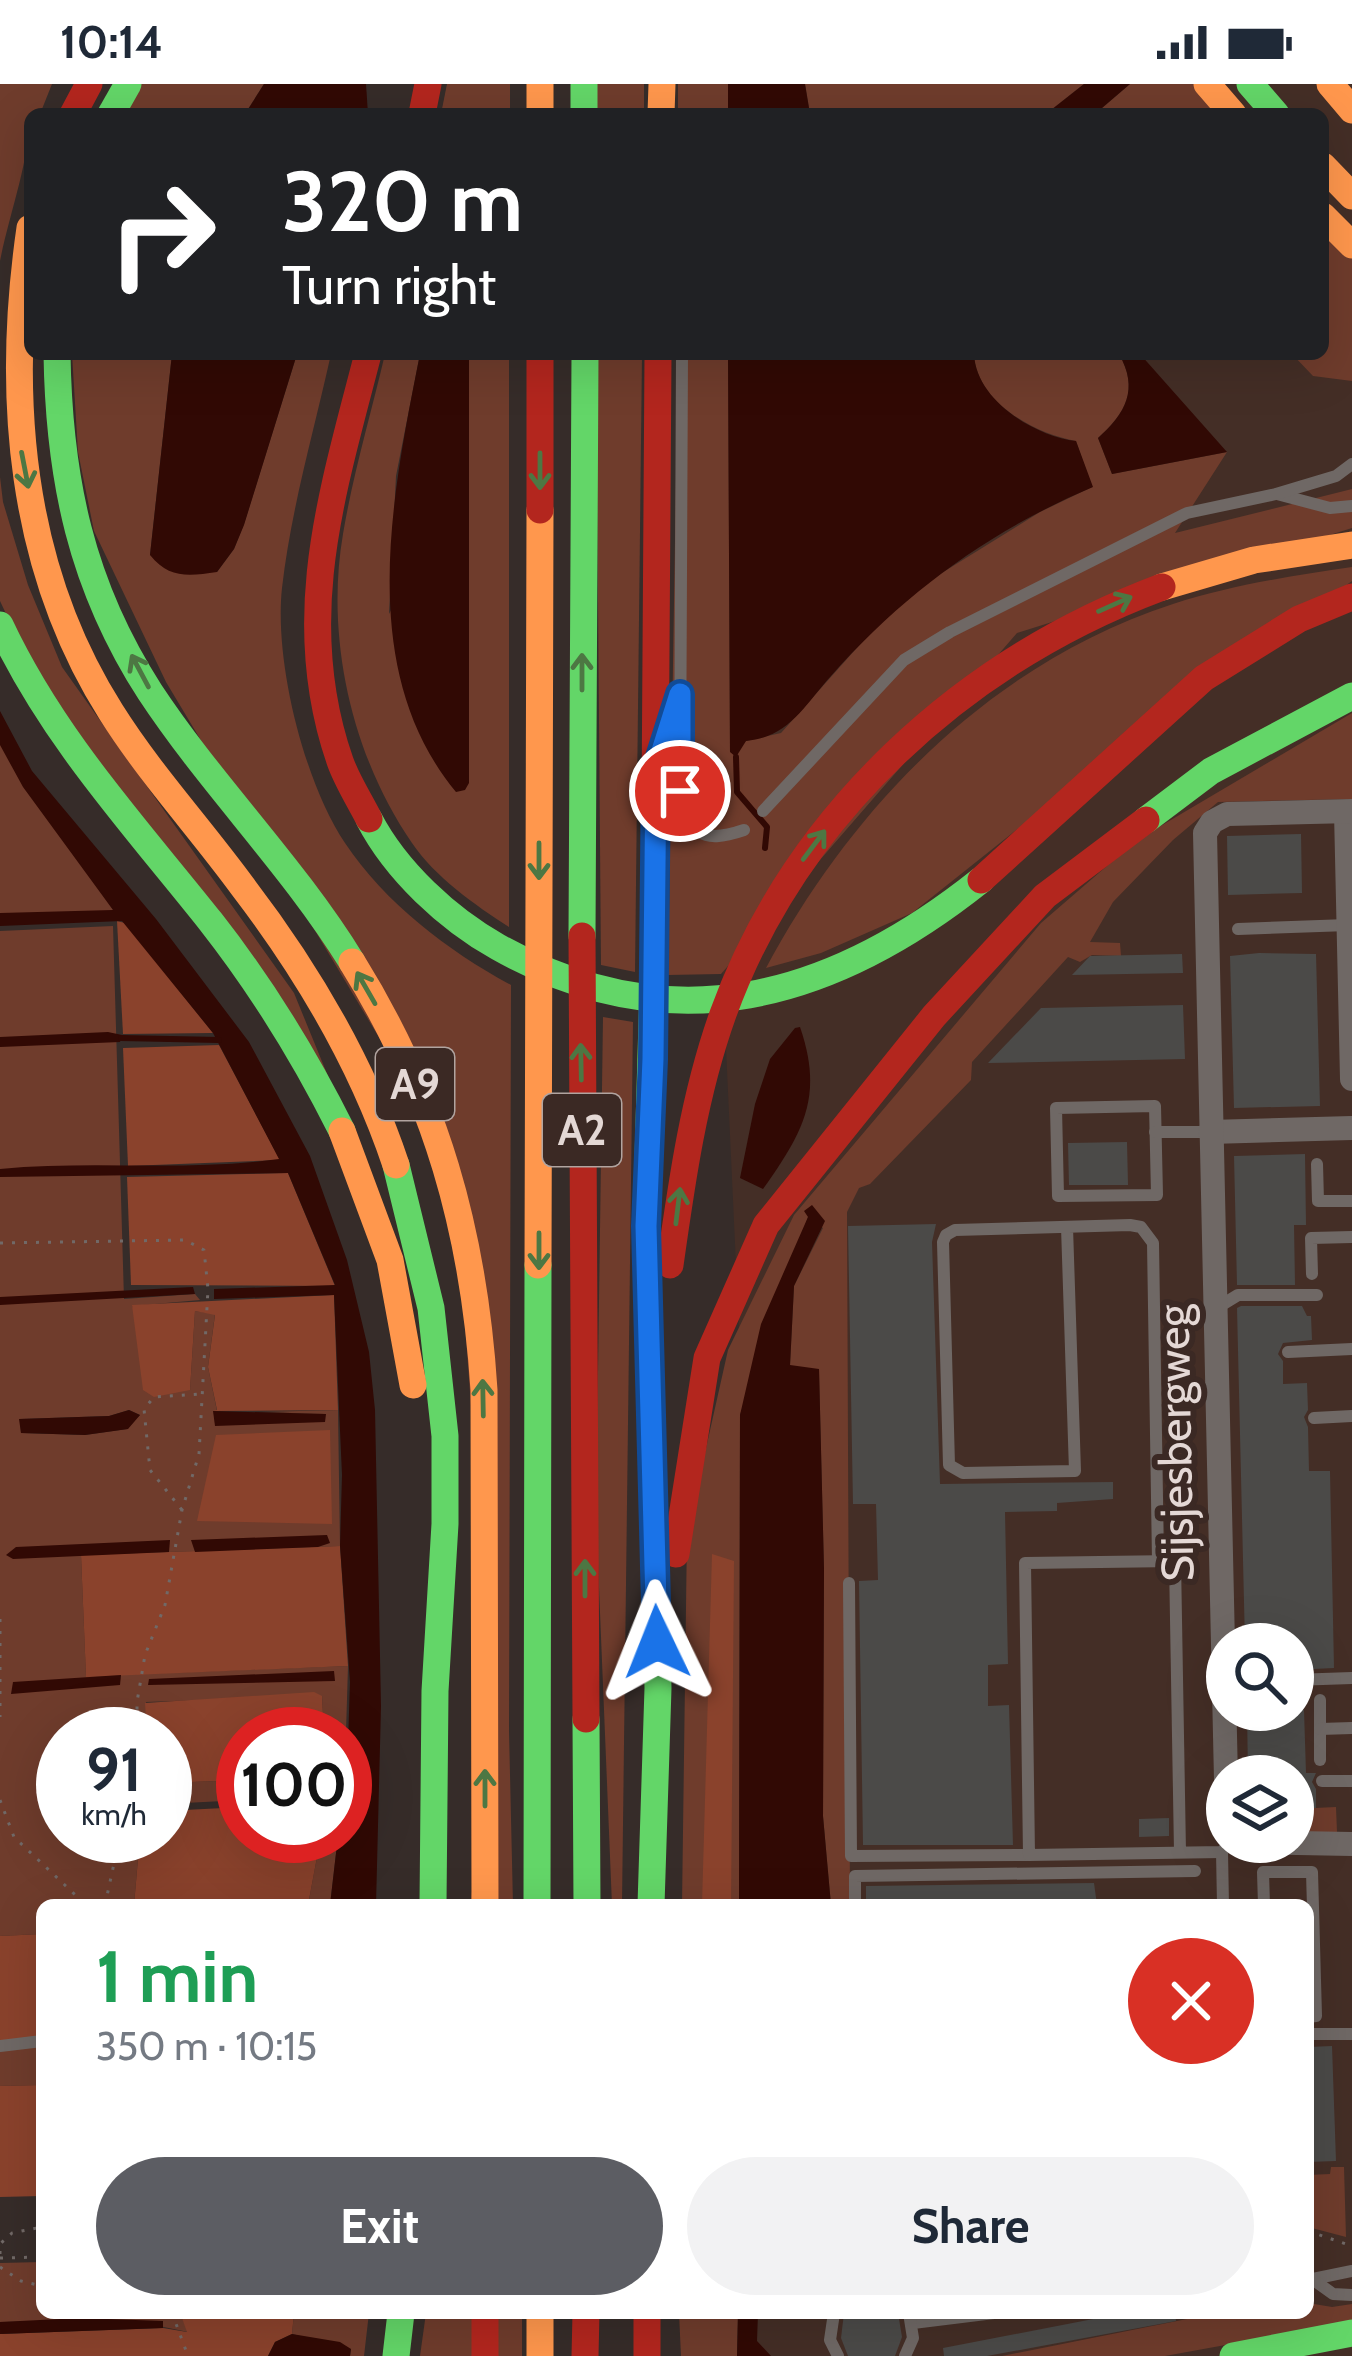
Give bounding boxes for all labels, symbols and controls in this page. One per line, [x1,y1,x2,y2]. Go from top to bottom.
text: 10:14 [60,15,163,69]
text: 320 m [282,150,523,252]
icon: right [84,156,240,312]
text: Turn right [282,252,496,318]
one-way arrow [15,449,37,488]
one-way arrow [529,451,551,490]
one-way arrow [1096,592,1132,614]
one-way arrow [127,653,150,689]
one-way arrow [571,653,593,692]
pin [629,740,731,842]
icon: arrive [647,758,713,824]
one-way arrow [800,829,826,861]
one-way arrow [528,841,550,880]
one-way arrow [354,971,378,1006]
one-way arrow [570,1043,592,1082]
road number: A9 [376,1048,454,1120]
road number: A2 [543,1094,621,1166]
one-way arrow [667,1187,690,1226]
one-way arrow [528,1231,550,1270]
street label: Sijsjesbergweg [1146,1303,1204,1582]
one-way arrow [472,1379,495,1418]
one-way arrow [574,1559,597,1598]
position arrow [594,1579,720,1705]
map controls [1206,1623,1314,1863]
button: search [1206,1623,1314,1731]
speed limit sign: 100 [216,1707,372,1863]
text: 91 [86,1733,142,1806]
button: layers [1206,1755,1314,1863]
one-way arrow [474,1769,496,1808]
text: km/h [81,1796,147,1833]
text: 1 min [96,1933,258,2020]
button: close [1128,1938,1254,2064]
text: 350 m · 10:15 [96,2022,317,2070]
button: Exit [96,2157,663,2295]
button: Share [687,2157,1254,2295]

